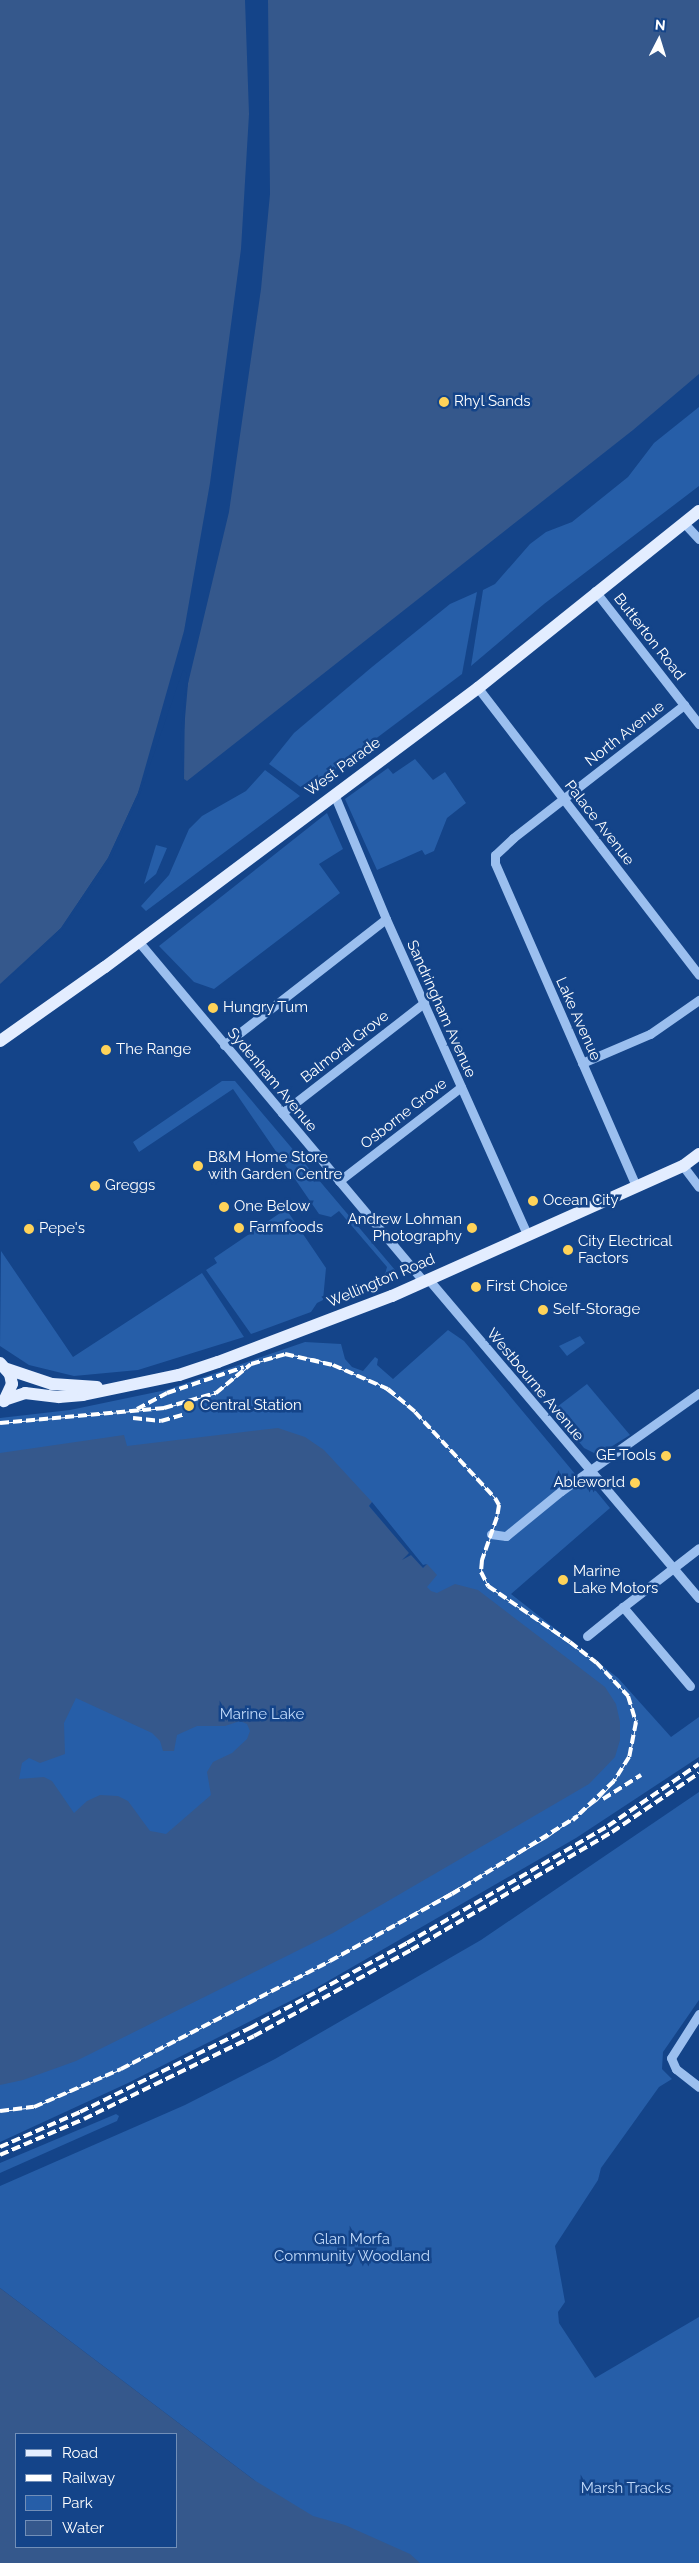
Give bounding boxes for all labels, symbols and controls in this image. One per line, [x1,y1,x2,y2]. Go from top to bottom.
north arrow [634,15,684,65]
text: N [654,17,666,33]
place label: Rhyl Sands [454,393,531,411]
marker: Rhyl Sands [438,396,450,408]
street label: Butterton Road [610,590,688,684]
street label: North Avenue [582,697,668,771]
street label: West Parade [302,734,384,800]
street label: Palace Avenue [560,777,638,869]
street label: Sandringham Avenue [402,937,480,1081]
street label: Lake Avenue [552,974,604,1064]
place label: Hungry Tum [223,999,309,1017]
marker: Hungry Tum [207,1002,219,1014]
street label: Balmoral Grove [297,1007,393,1087]
street label: Sydenham Avenue [223,1024,321,1136]
place label: The Range [116,1041,191,1059]
marker: The Range [100,1044,112,1056]
street label: Osborne Grove [357,1075,451,1153]
place label: B&M Home Store with Garden Centre [208,1148,342,1183]
marker: B&M Home Store with Garden Centre [192,1160,204,1172]
place label: Greggs [105,1177,155,1195]
marker: Greggs [89,1180,101,1192]
place label: Ocean City [543,1192,619,1210]
marker: Ocean City [527,1195,539,1207]
place label: One Below [234,1198,310,1216]
marker: One Below [218,1201,230,1213]
place label: Andrew Lohman Photography [347,1210,462,1245]
place label: Farmfoods [249,1219,323,1237]
place label: Pepe's [39,1220,85,1238]
marker: Farmfoods [233,1222,245,1234]
marker: Andrew Lohman Photography [466,1222,478,1234]
marker: Pepe's [23,1223,35,1235]
place label: City Electrical Factors [578,1232,673,1267]
marker: City Electrical Factors [562,1244,574,1256]
street label: Wellington Road [324,1250,438,1312]
place label: First Choice [486,1278,568,1296]
marker: First Choice [470,1281,482,1293]
place label: Self-Storage [553,1301,640,1319]
marker: Self-Storage [537,1304,549,1316]
street label: Westbourne Avenue [482,1325,588,1445]
place label: Central Station [200,1397,302,1415]
marker: Central Station [182,1399,196,1413]
place label: GE Tools [596,1447,656,1465]
marker: GE Tools [660,1450,672,1462]
place label: Ableworld [553,1474,625,1492]
marker: Ableworld [629,1477,641,1489]
place label: Marine Lake Motors [573,1562,658,1597]
marker: Marine Lake Motors [557,1574,569,1586]
park label: Marine Lake [220,1706,304,1724]
park label: Glan Morfa Community Woodland [274,2230,430,2265]
legend [15,2433,178,2548]
text: Road [62,2444,98,2462]
text: Railway [62,2469,115,2487]
park label: Marsh Tracks [581,2480,671,2498]
text: Park [62,2494,93,2512]
text: Water [62,2519,104,2537]

